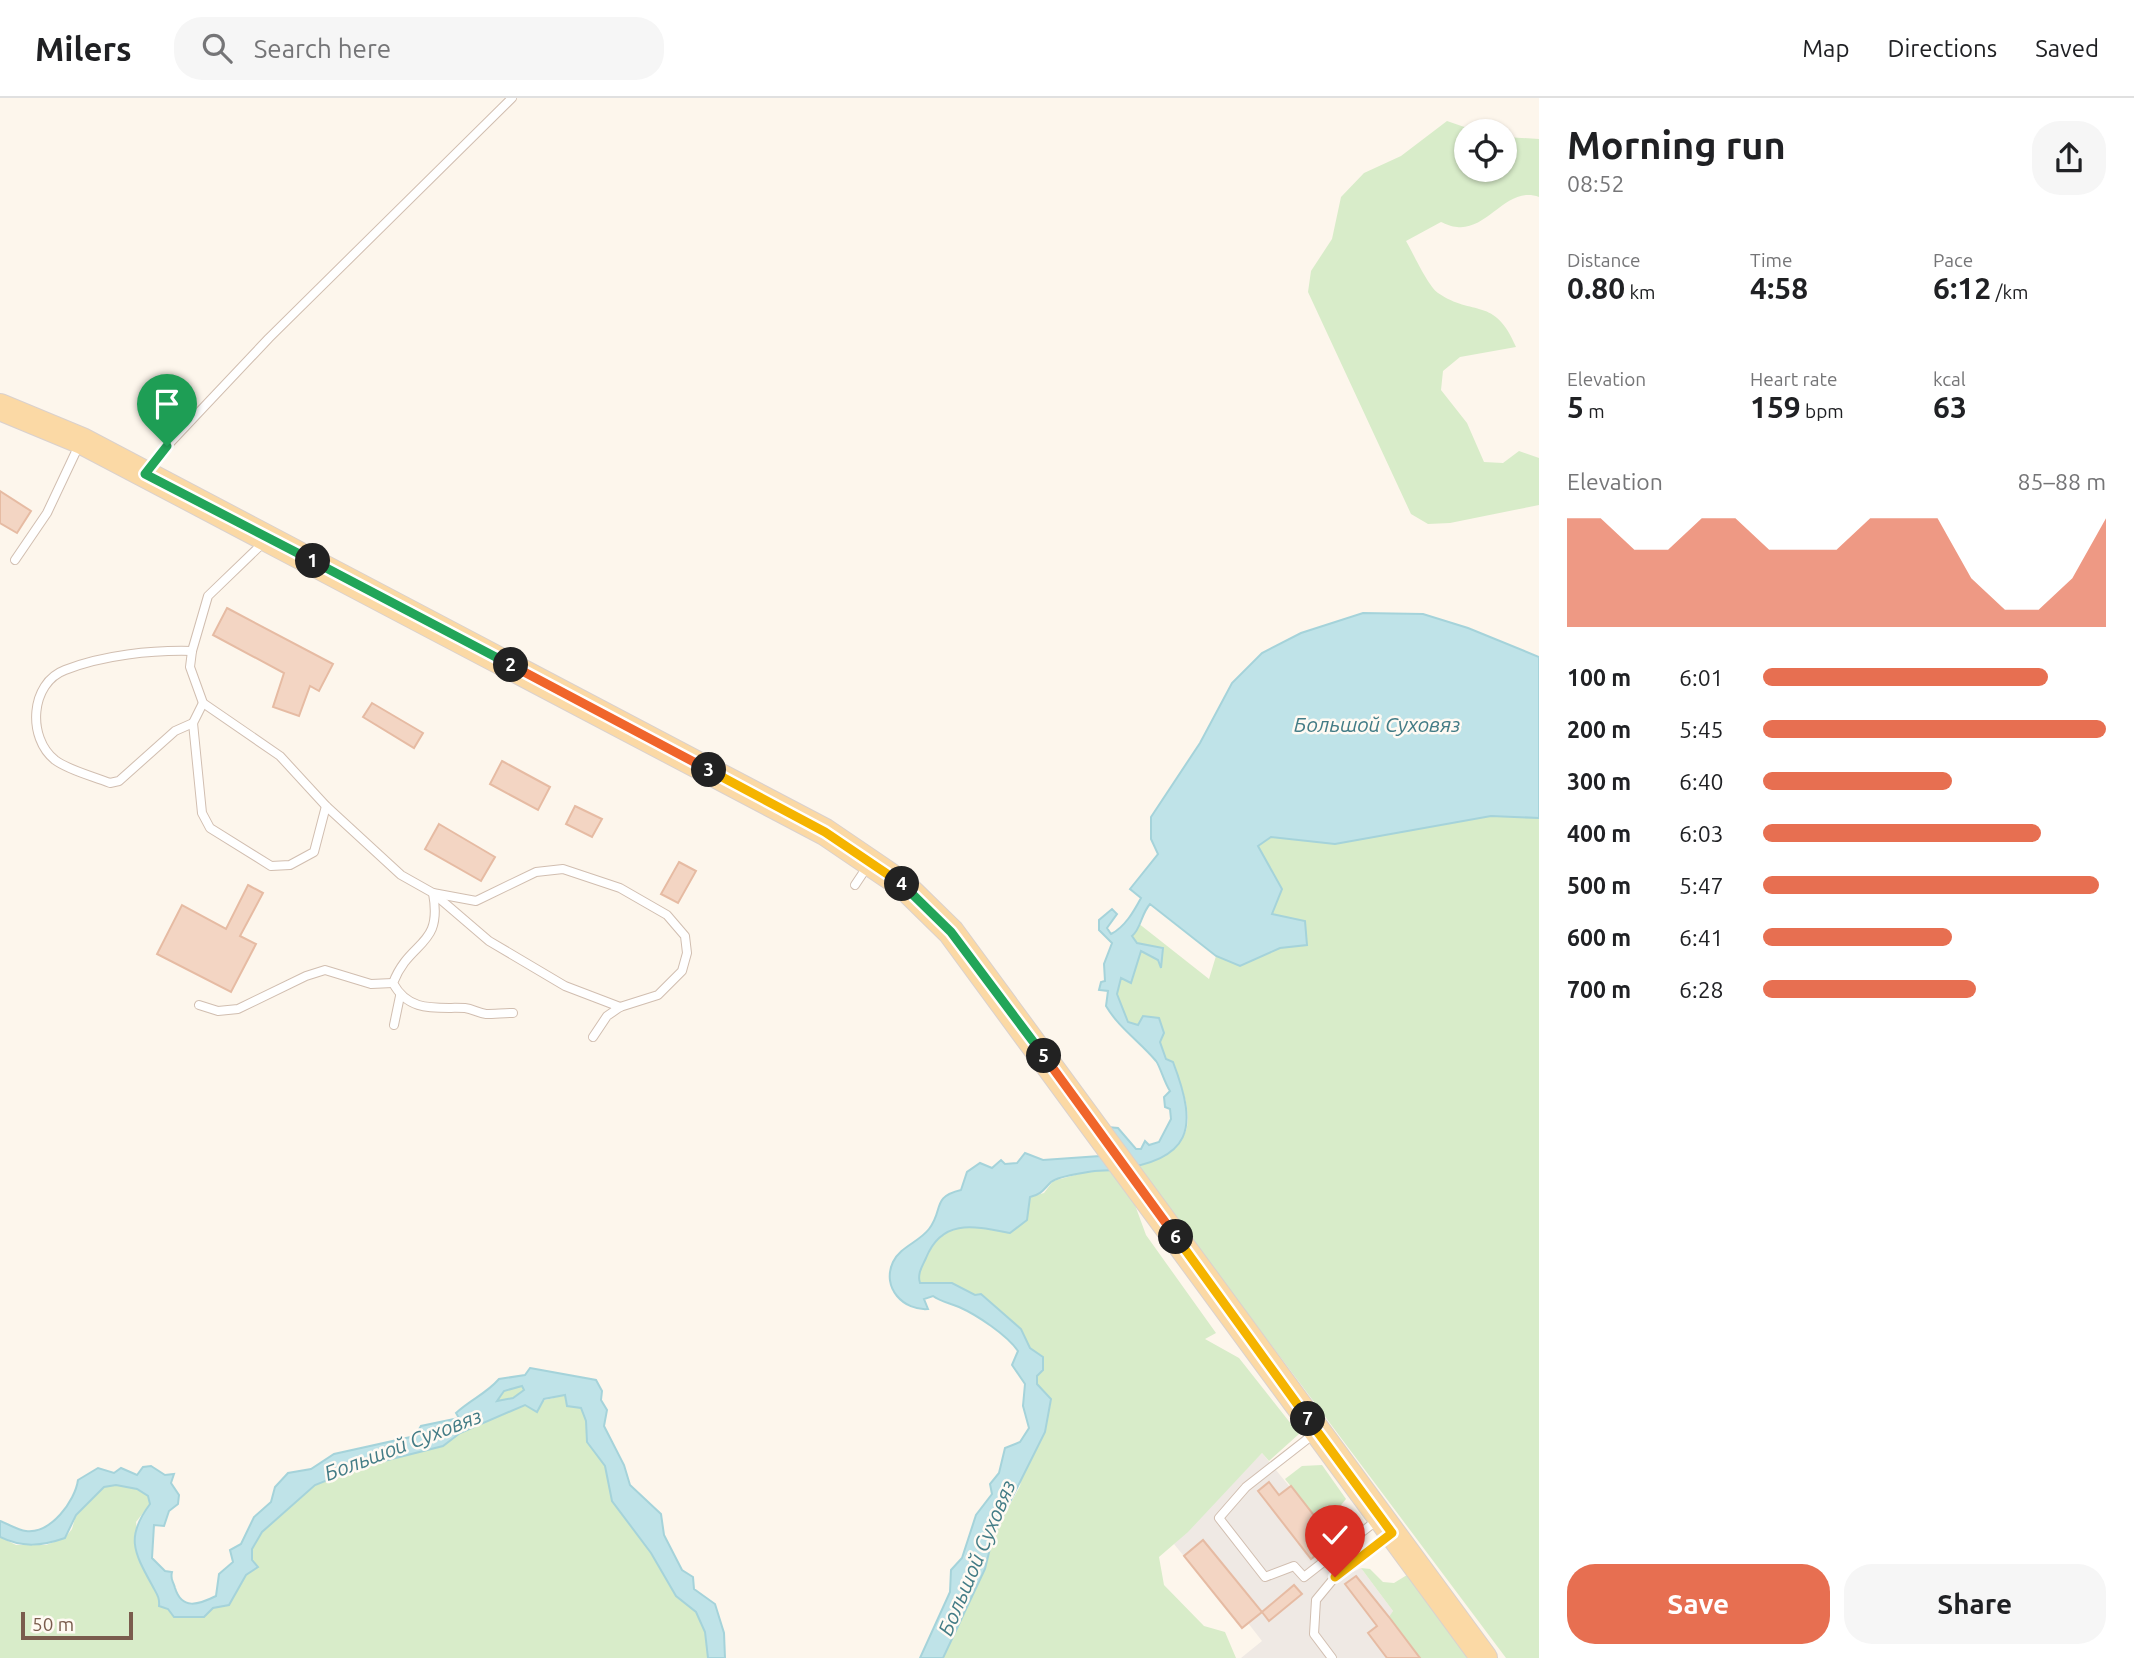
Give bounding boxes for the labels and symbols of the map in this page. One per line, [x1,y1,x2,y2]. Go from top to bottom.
pin [137,374,197,446]
pin: 1 [296,544,330,578]
pin: 2 [494,648,528,682]
water label: Большой Суховяз [1294,712,1460,736]
pin: 3 [692,752,726,788]
pin: 4 [884,866,920,902]
pin: 5 [1026,1038,1062,1074]
pin: 6 [1158,1220,1194,1254]
pin: 7 [1290,1402,1326,1436]
water label: Большой Суховяз [321,1403,485,1485]
water label: Большой Суховяз [933,1476,1020,1639]
pin [1305,1505,1365,1577]
scale bar [21,1609,133,1641]

